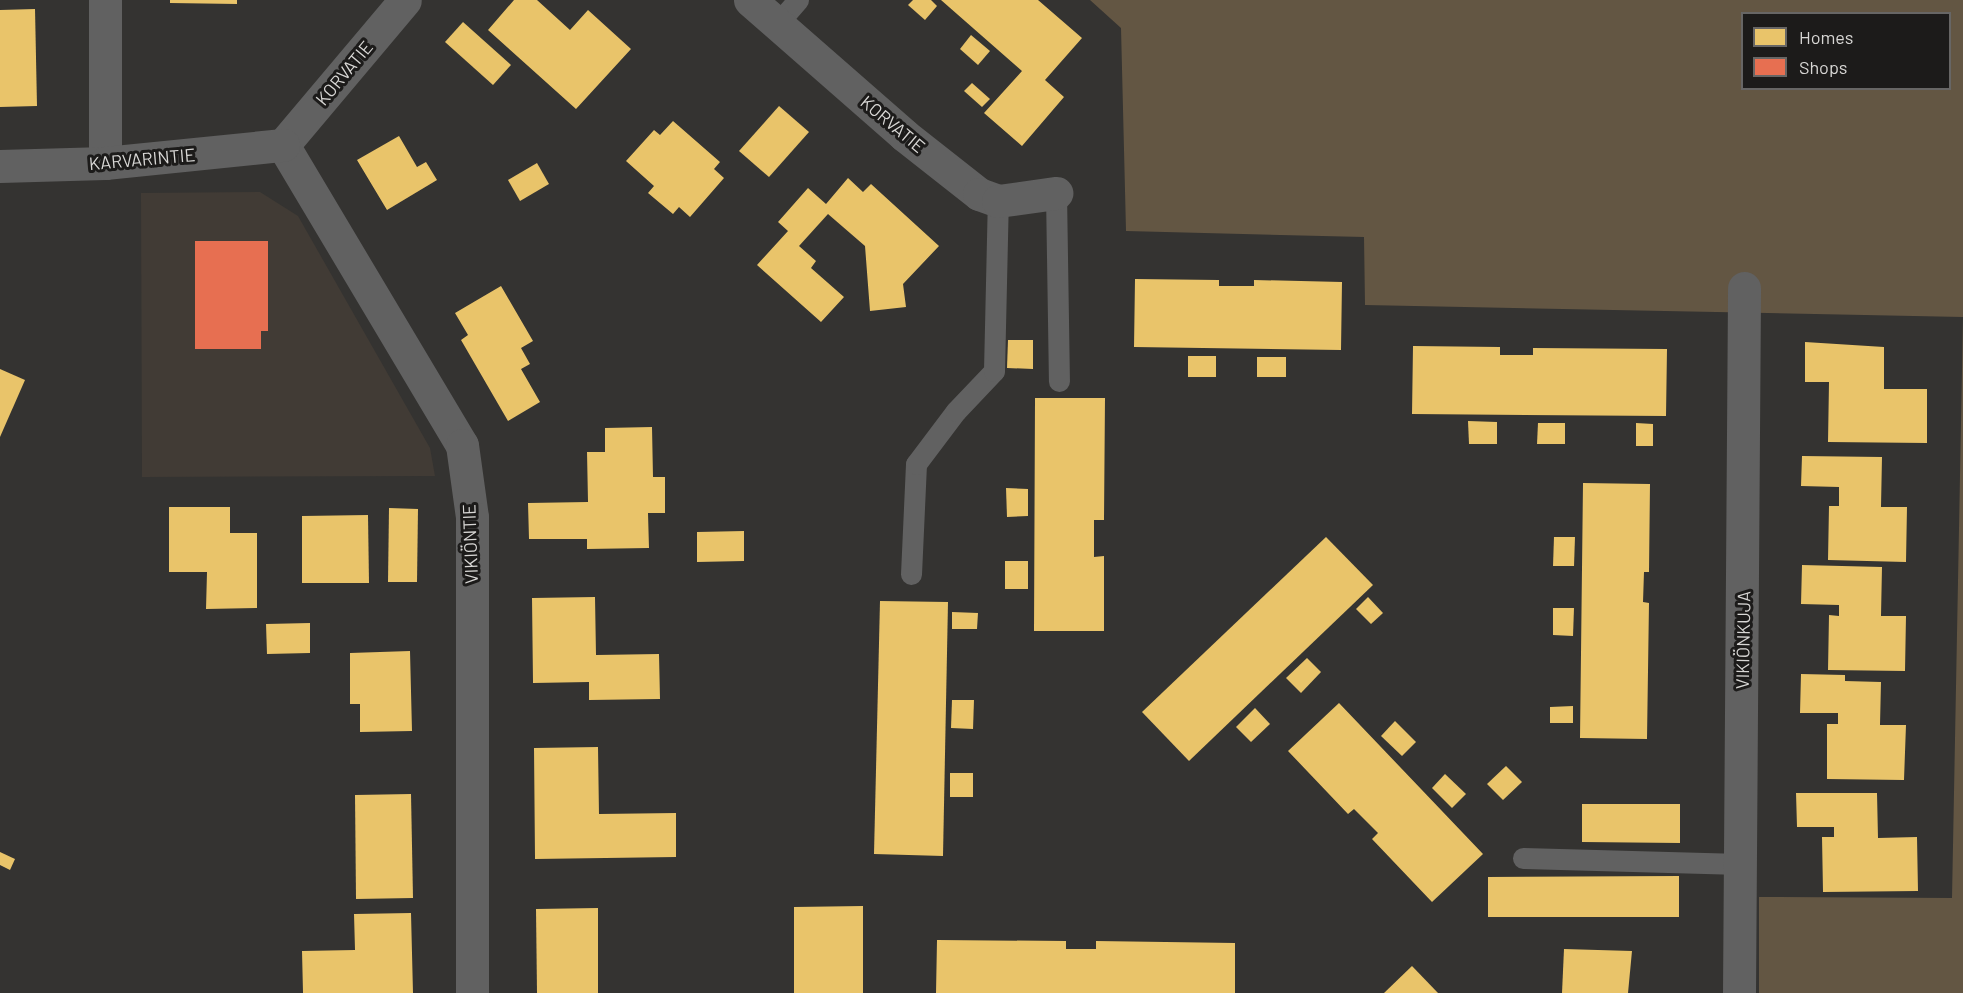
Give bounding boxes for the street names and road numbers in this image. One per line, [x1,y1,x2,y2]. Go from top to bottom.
street label: KORVATIE [311,36,377,110]
street label: KORVATIE [856,91,930,157]
street label: KARVARINTIE [88,144,196,174]
street label: VIKIÖNTIE [458,504,482,584]
street label: VIKIÖNKUJA [1731,591,1755,689]

